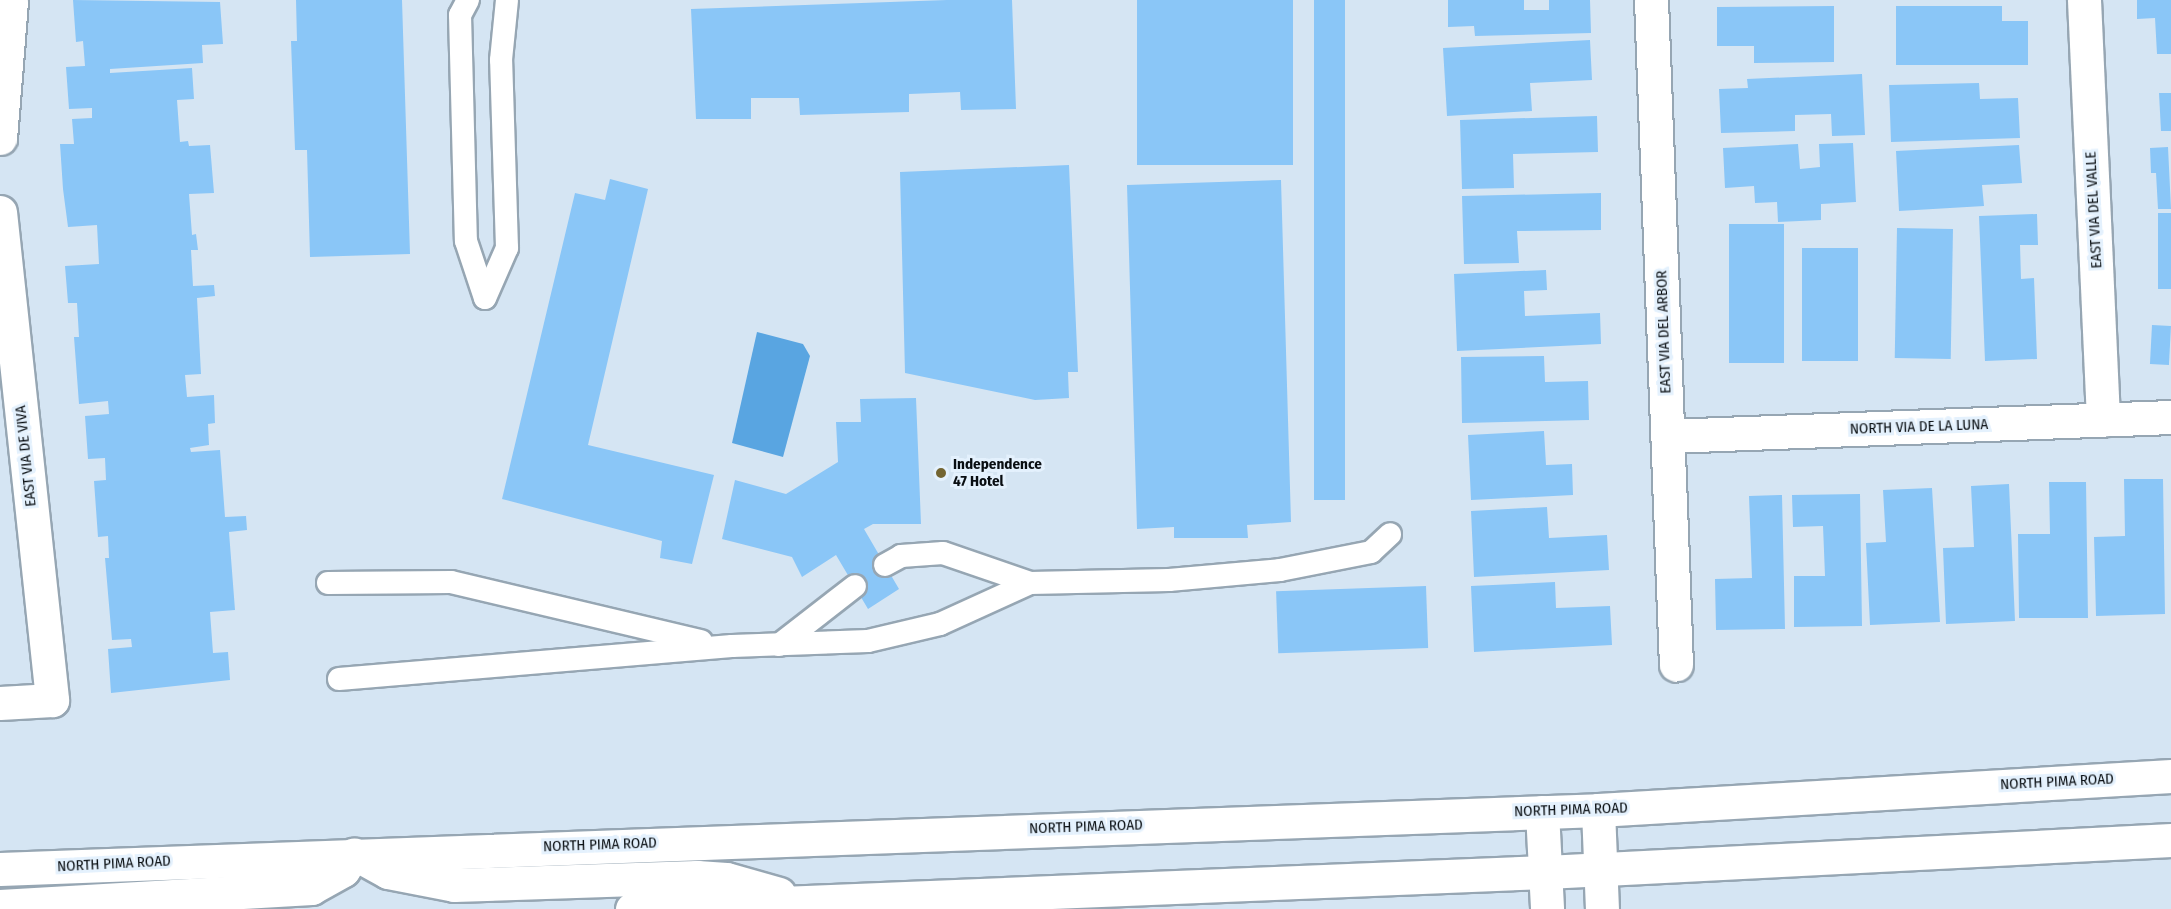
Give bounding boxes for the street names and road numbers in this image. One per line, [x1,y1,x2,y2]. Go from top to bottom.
street label: EAST VIA DEL VALLE [2082,151,2106,269]
street label: EAST VIA DEL ARBOR [1653,270,1675,394]
street label: EAST VIA DE VIVA [12,405,40,507]
street label: NORTH VIA DE LA LUNA [1850,416,1988,438]
street label: NORTH PIMA ROAD [2000,770,2114,794]
street label: NORTH PIMA ROAD [1514,799,1628,821]
street label: NORTH PIMA ROAD [1029,816,1143,838]
street label: NORTH PIMA ROAD [543,834,657,856]
street label: NORTH PIMA ROAD [57,852,171,876]

